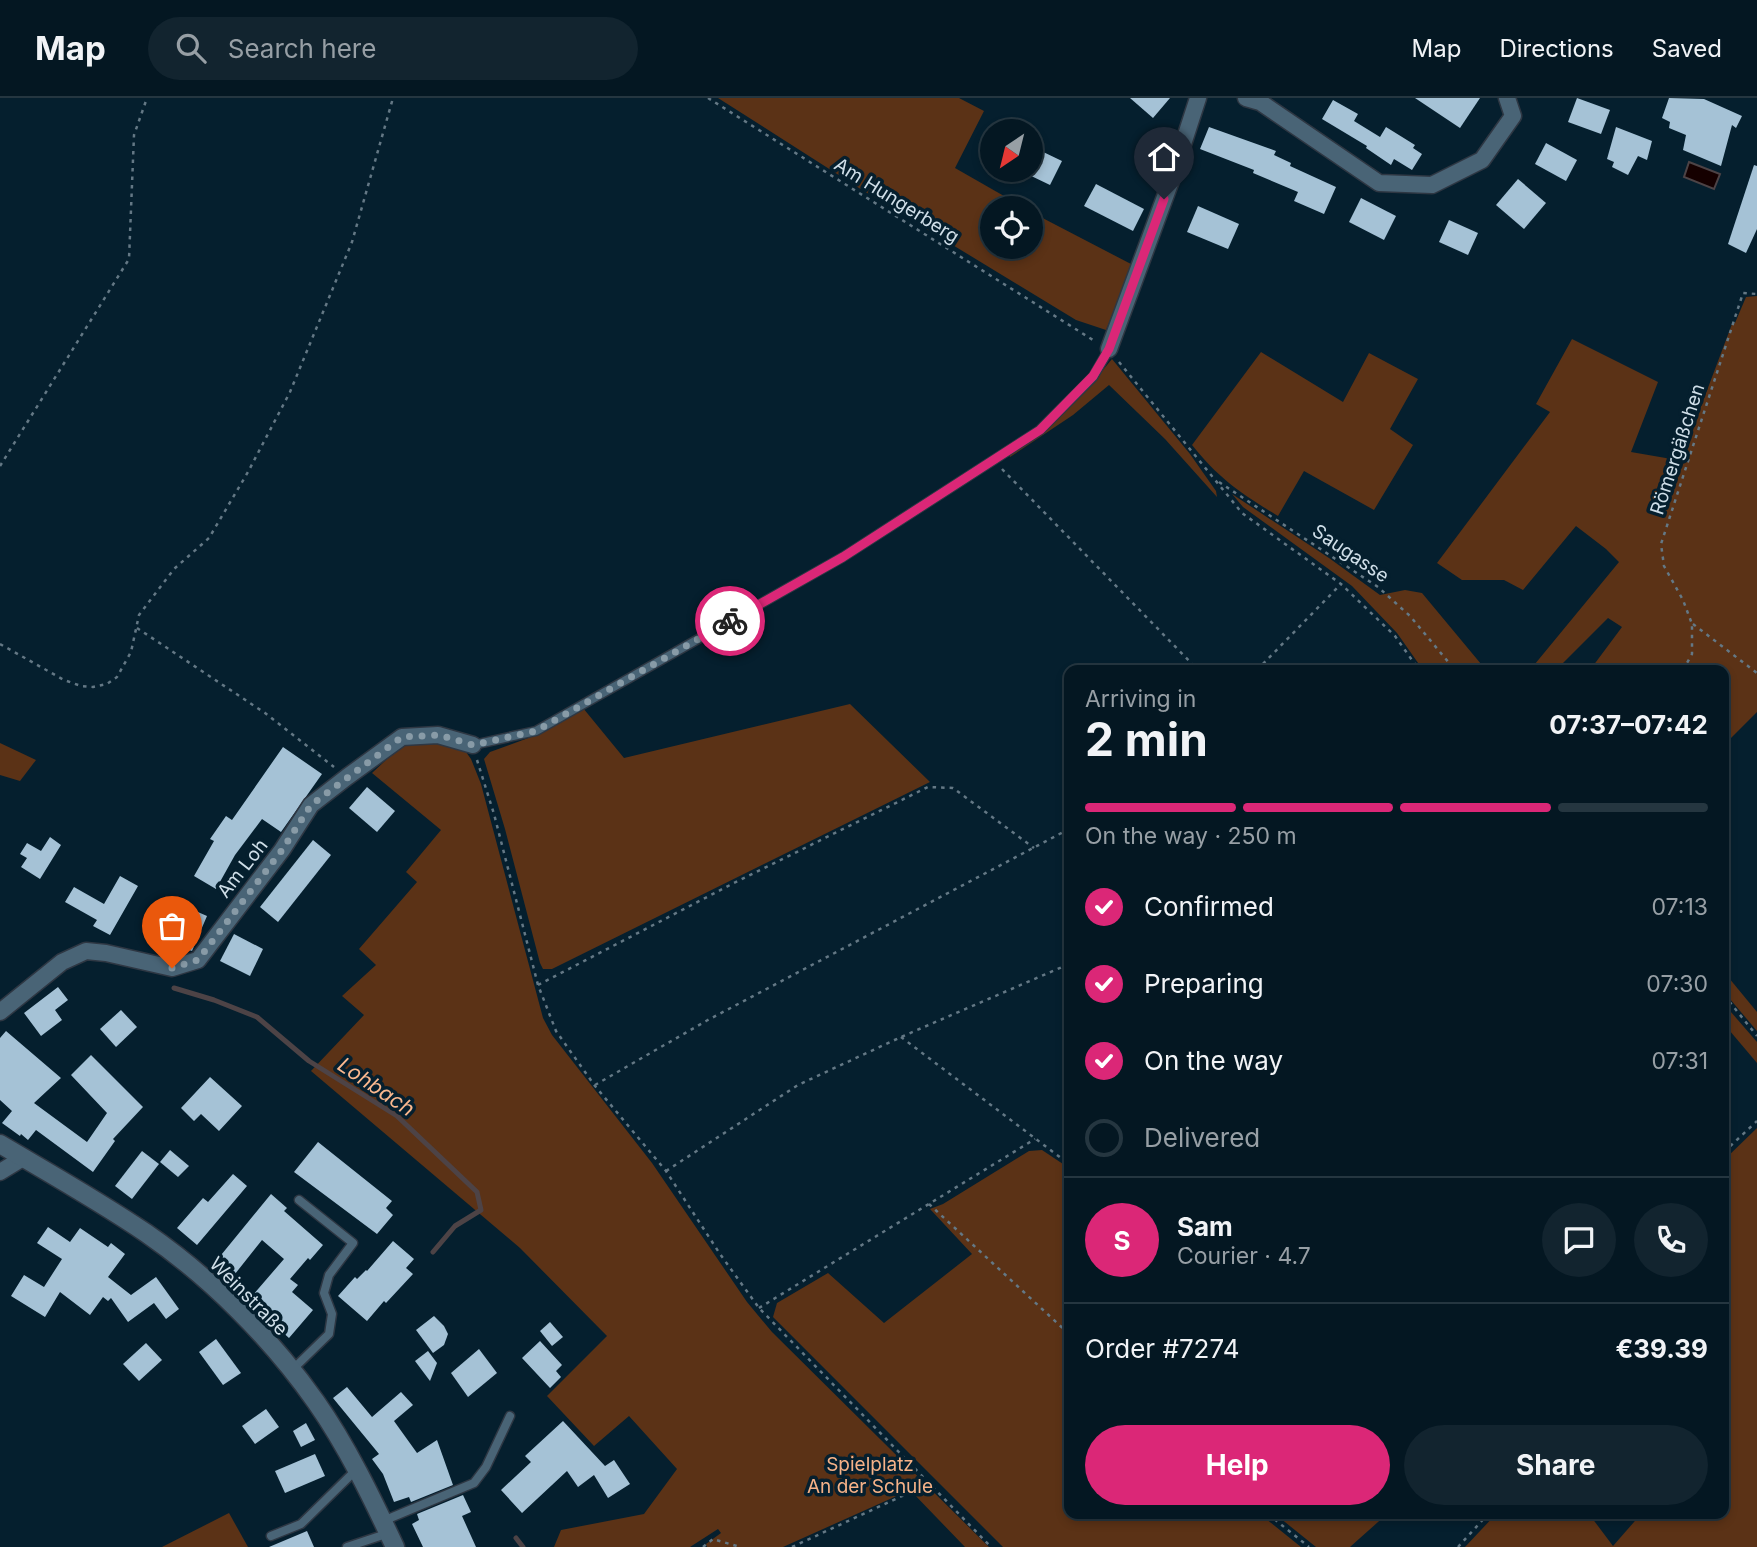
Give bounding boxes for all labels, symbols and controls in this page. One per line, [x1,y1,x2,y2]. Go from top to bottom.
search box [148,17,638,80]
text: Map [35,28,106,68]
icon: search [172,29,210,67]
text: Search here [228,33,376,64]
text: Map [1412,34,1461,63]
text: Directions [1499,34,1614,63]
text: Saved [1652,34,1722,63]
north arrow [980,119,1043,182]
map controls [980,119,1043,259]
pin [1134,127,1194,199]
icon: home [1145,138,1183,176]
street label: Am Hungerberg [830,153,963,248]
button: locate [980,196,1043,259]
street label: Römergäßchen [1645,381,1709,518]
street label: Saugasse [1308,519,1393,587]
courier [695,586,765,656]
icon: bike [711,602,749,640]
text: Arriving in [1085,685,1196,713]
text: 07:37–07:42 [1549,709,1708,740]
text: 2 min [1085,711,1208,767]
text: On the way · 250 m [1085,822,1297,850]
street label: Am Loh [212,834,273,902]
icon: check [1085,888,1123,926]
text: Confirmed [1144,891,1274,922]
text: 07:13 [1652,893,1708,921]
pin [142,896,202,968]
icon: bag [153,907,191,945]
icon: check [1085,965,1123,1003]
text: Preparing [1144,968,1264,999]
text: 07:30 [1646,970,1708,998]
icon: check [1085,1042,1123,1080]
text: On the way [1144,1045,1283,1076]
text: 07:31 [1652,1047,1708,1075]
water label: Lohbach [333,1052,419,1121]
text: Delivered [1144,1122,1260,1153]
button: chat [1542,1203,1616,1277]
button: phone [1634,1203,1708,1277]
text: Sam [1177,1211,1233,1242]
text: S [1113,1225,1131,1256]
text: Courier · 4.7 [1177,1242,1311,1270]
street label: Weinstraße [205,1252,293,1340]
text: Order #7274 [1085,1333,1239,1364]
text: €39.39 [1616,1333,1708,1364]
button: Help [1085,1425,1390,1505]
button: Share [1404,1425,1708,1505]
park label: Spielplatz An der Schule [807,1453,933,1498]

